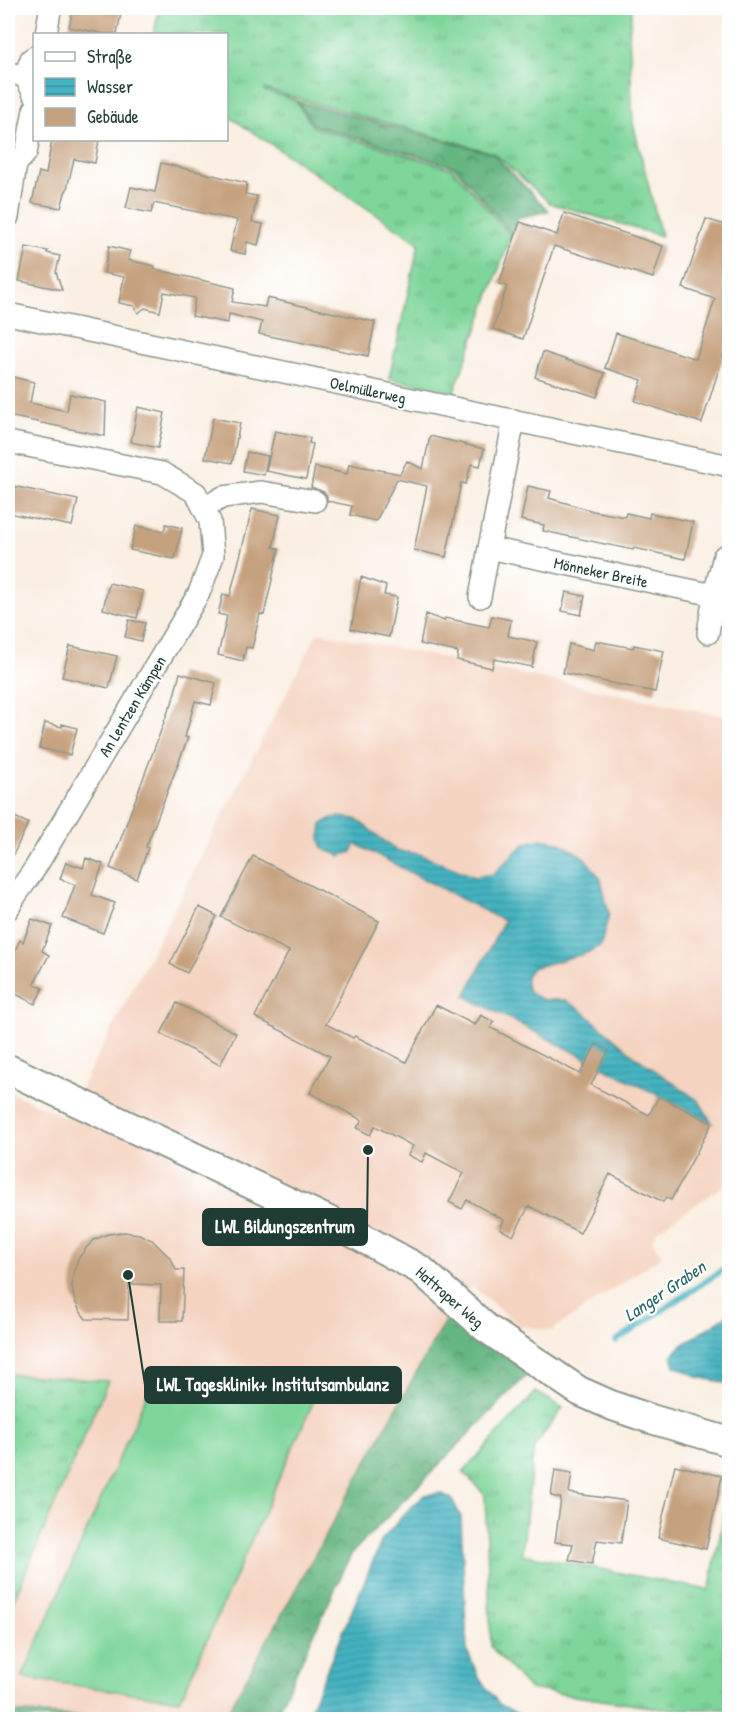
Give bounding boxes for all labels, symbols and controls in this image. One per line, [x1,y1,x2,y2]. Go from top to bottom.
legend [33,33,228,141]
text: Straße [87,44,132,69]
text: Wasser [87,74,133,99]
text: Gebäude [87,104,139,129]
street label: Oelmüllerweg [328,371,408,409]
street label: Mönneker Breite [552,551,651,593]
street label: An Lentzen Kämpen [93,652,171,760]
callout: LWL Bildungszentrum [203,1209,367,1245]
text: LWL Bildungszentrum [215,1214,355,1240]
water label: Langer Graben [619,1253,712,1327]
street label: Hattroper Weg [411,1261,489,1333]
callout: LWL Tagesklinik+ Institutsambulanz [145,1367,401,1403]
text: LWL Tagesklinik+ Institutsambulanz [157,1372,390,1398]

